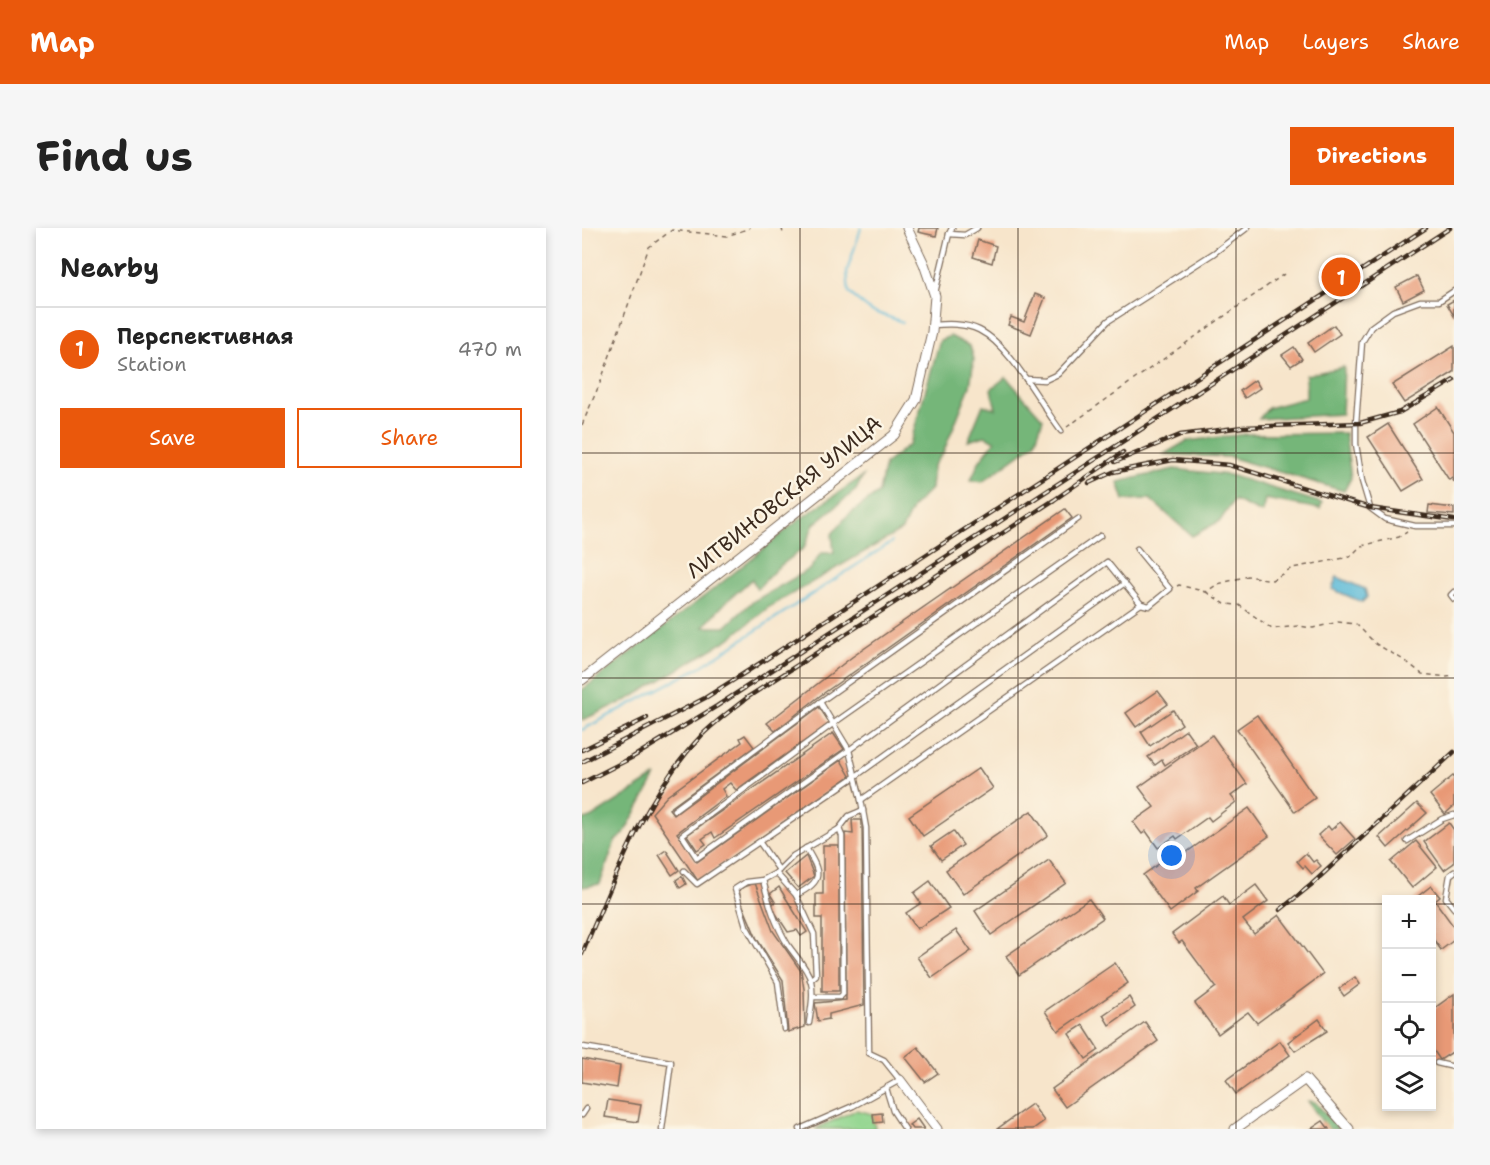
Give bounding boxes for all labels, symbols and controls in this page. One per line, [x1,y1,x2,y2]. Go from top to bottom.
text: Map [30,23,95,61]
text: Map [1224,28,1269,56]
text: Layers [1302,28,1369,56]
text: Share [1402,28,1460,56]
button: Directions [1290,127,1454,185]
text: Find us [36,128,193,184]
text: Nearby [60,250,159,285]
pin: 1 [1322,254,1360,300]
text: Перспективная [117,322,294,351]
text: 1 [75,336,84,362]
text: 470 m [458,336,522,362]
text: Station [117,351,186,377]
button: Save [60,408,285,468]
button: Share [297,408,522,468]
street label: ЛИТВИНОВСКАЯ УЛИЦА [680,409,888,585]
your location [1157,841,1186,870]
map controls [1382,895,1436,1111]
button: + [1382,895,1436,949]
button: − [1382,949,1436,1003]
button: locate [1382,1003,1436,1057]
button: layers [1382,1057,1436,1111]

